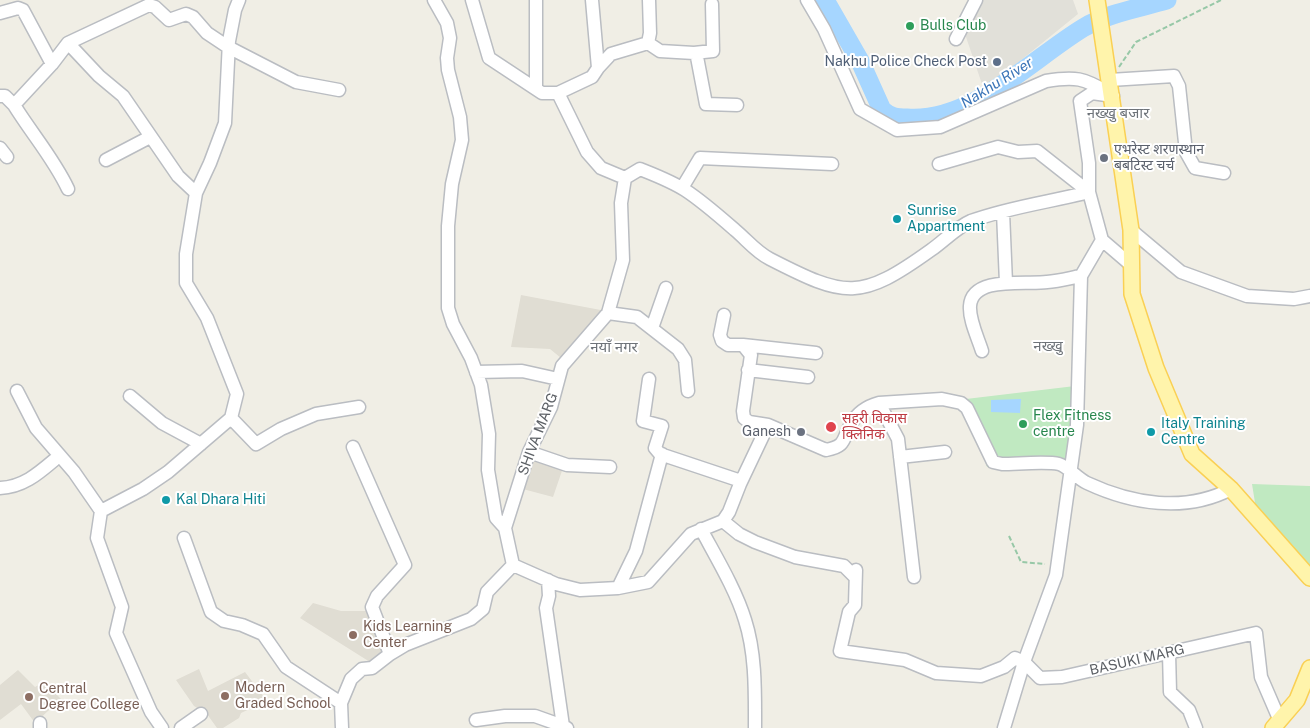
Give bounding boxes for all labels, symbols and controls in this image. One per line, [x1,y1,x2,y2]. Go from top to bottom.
place label: Bulls Club [920,18,986,34]
marker: Bulls Club [904,20,916,32]
place label: Nakhu Police Check Post [825,54,987,70]
water label: Nakhu River [958,54,1036,112]
marker: Nakhu Police Check Post [991,56,1003,68]
district label: नख्खु बजार [1087,104,1149,122]
place label: एभरेस्ट शरणस्थान बबटिस्ट चर्च [1114,142,1204,174]
marker: एभरेस्ट शरणस्थान बबटिस्ट चर्च [1098,152,1110,164]
place label: Sunrise Appartment [907,203,985,236]
marker: Sunrise Appartment [891,213,903,225]
district label: नख्खु [1033,337,1063,355]
district label: नयाँ नगर [590,338,638,356]
street label: SHIVA MARG [515,390,561,478]
place label: Flex Fitness centre [1033,408,1111,441]
place label: सहरी विकास क्लिनिक [842,411,907,444]
place label: Italy Training Centre [1161,416,1246,448]
marker: Flex Fitness centre [1017,418,1029,430]
marker: सहरी विकास क्लिनिक [824,420,838,434]
place label: Ganesh [742,424,791,440]
marker: Ganesh [795,426,807,438]
marker: Italy Training Centre [1145,426,1157,438]
place label: Kal Dhara Hiti [176,492,266,508]
marker: Kal Dhara Hiti [160,494,172,506]
place label: Kids Learning Center [363,619,452,652]
marker: Kids Learning Center [347,629,359,641]
street label: BASUKI MARG [1088,641,1186,679]
place label: Modern Graded School [235,680,331,712]
place label: Central Degree College [39,681,140,714]
marker: Modern Graded School [219,690,231,702]
marker: Central Degree College [23,691,35,703]

